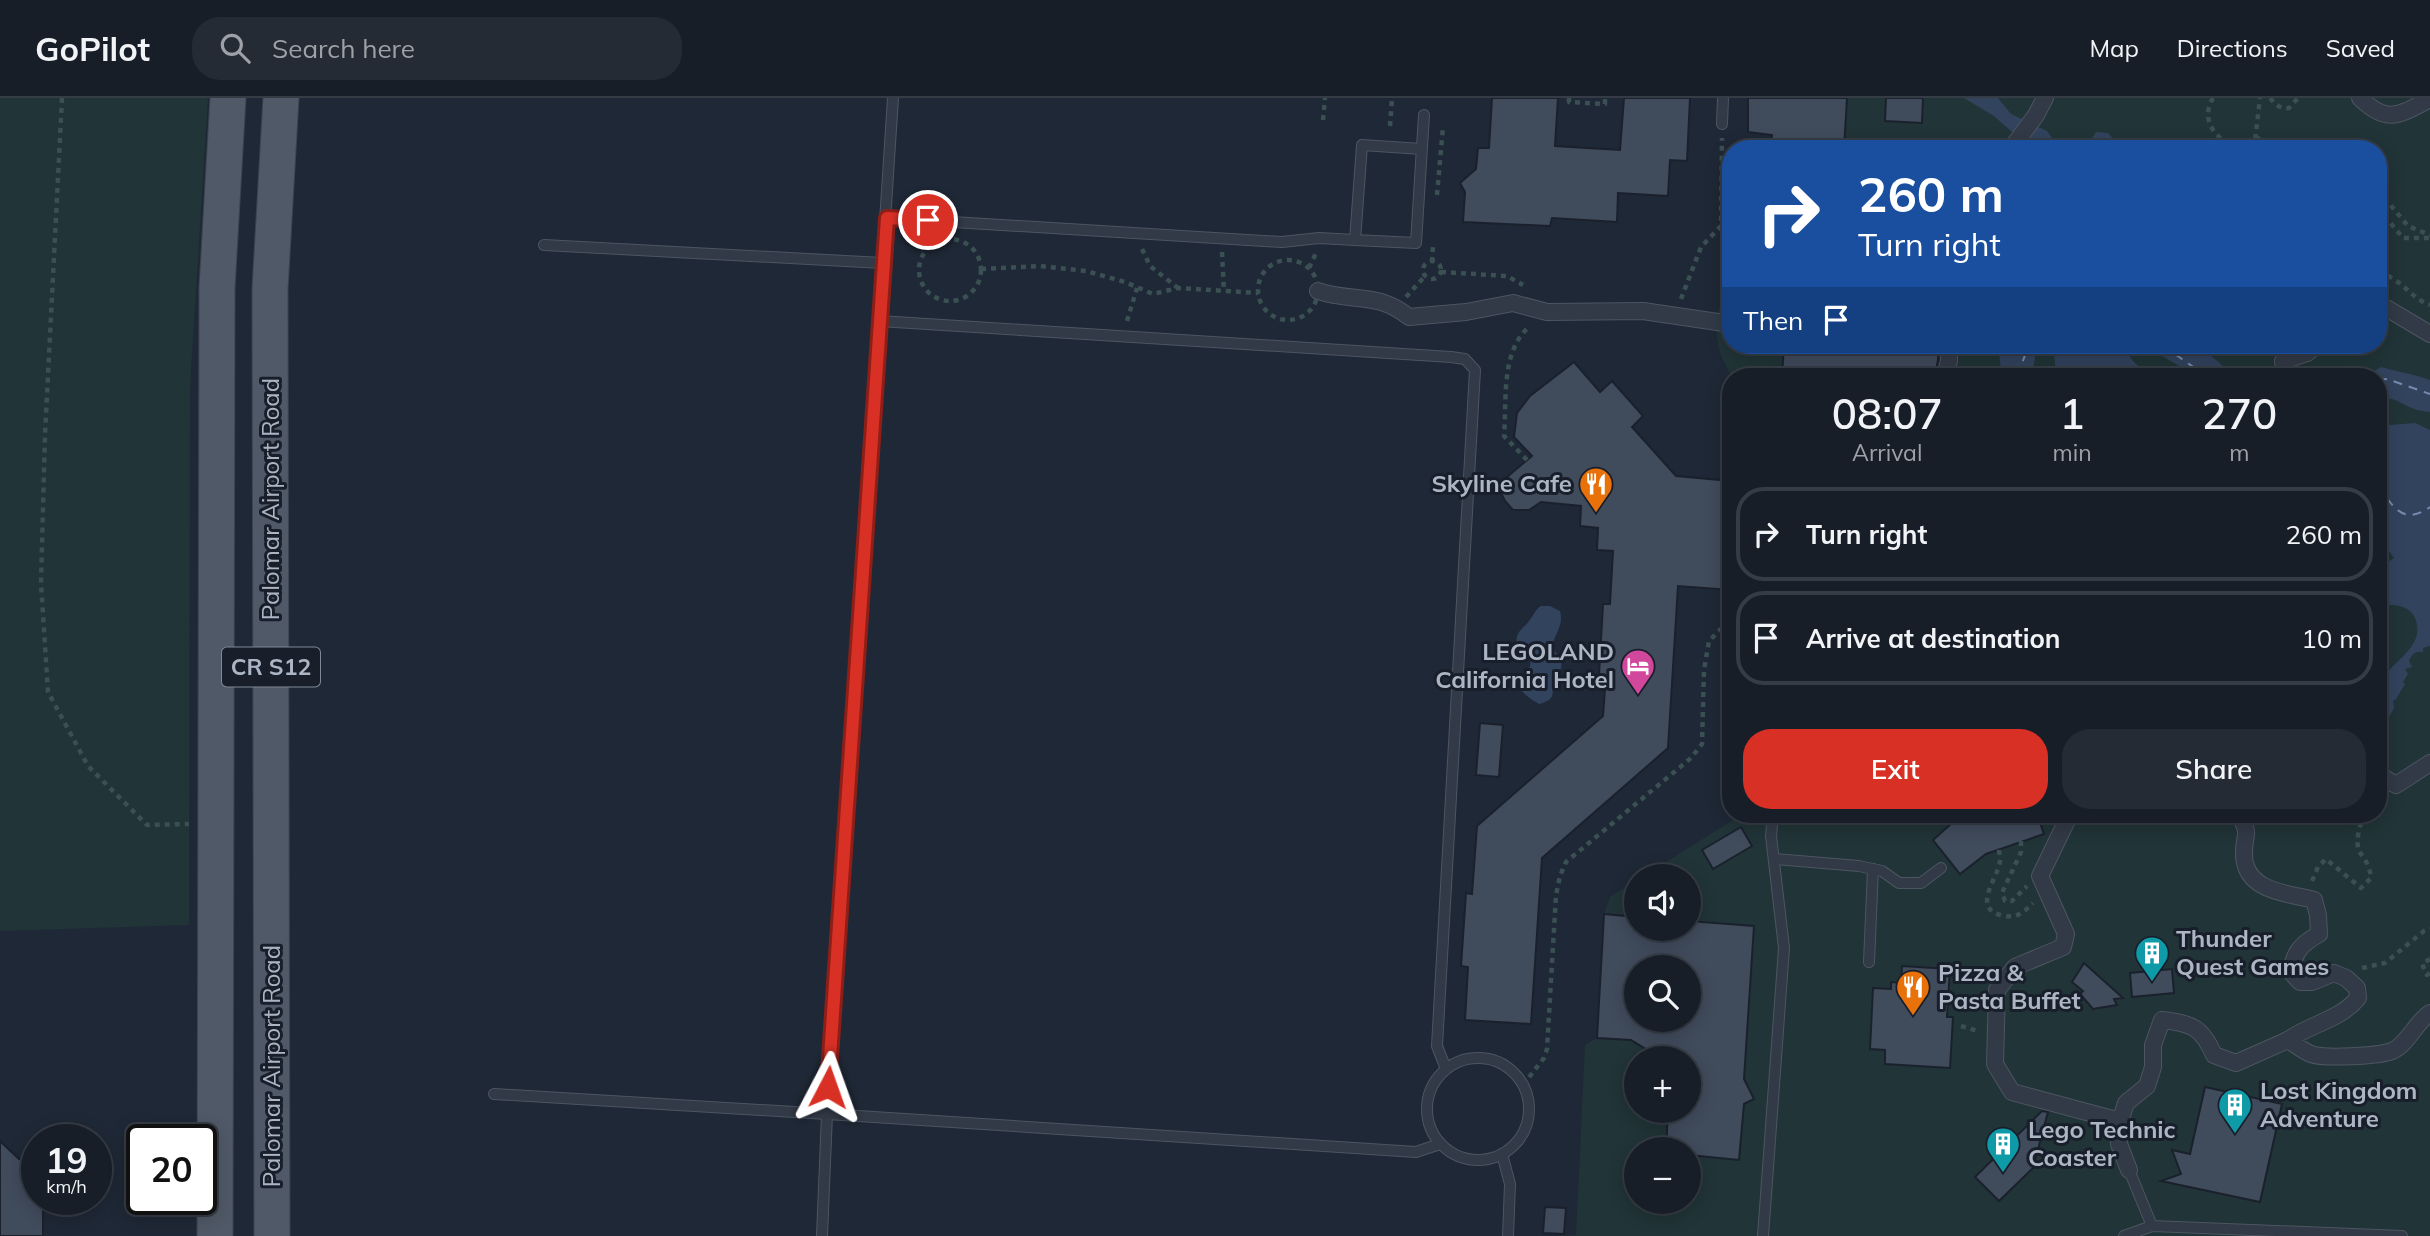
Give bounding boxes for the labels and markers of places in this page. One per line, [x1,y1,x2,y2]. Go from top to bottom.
pin [898,190,958,250]
restaurant icon: Skyline Cafe [1577,465,1615,514]
place label: Skyline Cafe [1431,468,1572,498]
place label: LEGOLAND California Hotel [1435,636,1614,694]
hotel icon: LEGOLAND California Hotel [1619,647,1657,696]
place label: Thunder Quest Games [2176,923,2329,981]
building icon: Thunder Quest Games [2133,934,2171,983]
place label: Pizza & Pasta Buffet [1938,957,2081,1015]
restaurant icon: Pizza & Pasta Buffet [1894,968,1932,1017]
place label: Lost Kingdom Adventure [2260,1075,2417,1133]
building icon: Lost Kingdom Adventure [2216,1086,2254,1135]
place label: Lego Technic Coaster [2028,1114,2176,1172]
building icon: Lego Technic Coaster [1984,1125,2022,1174]

